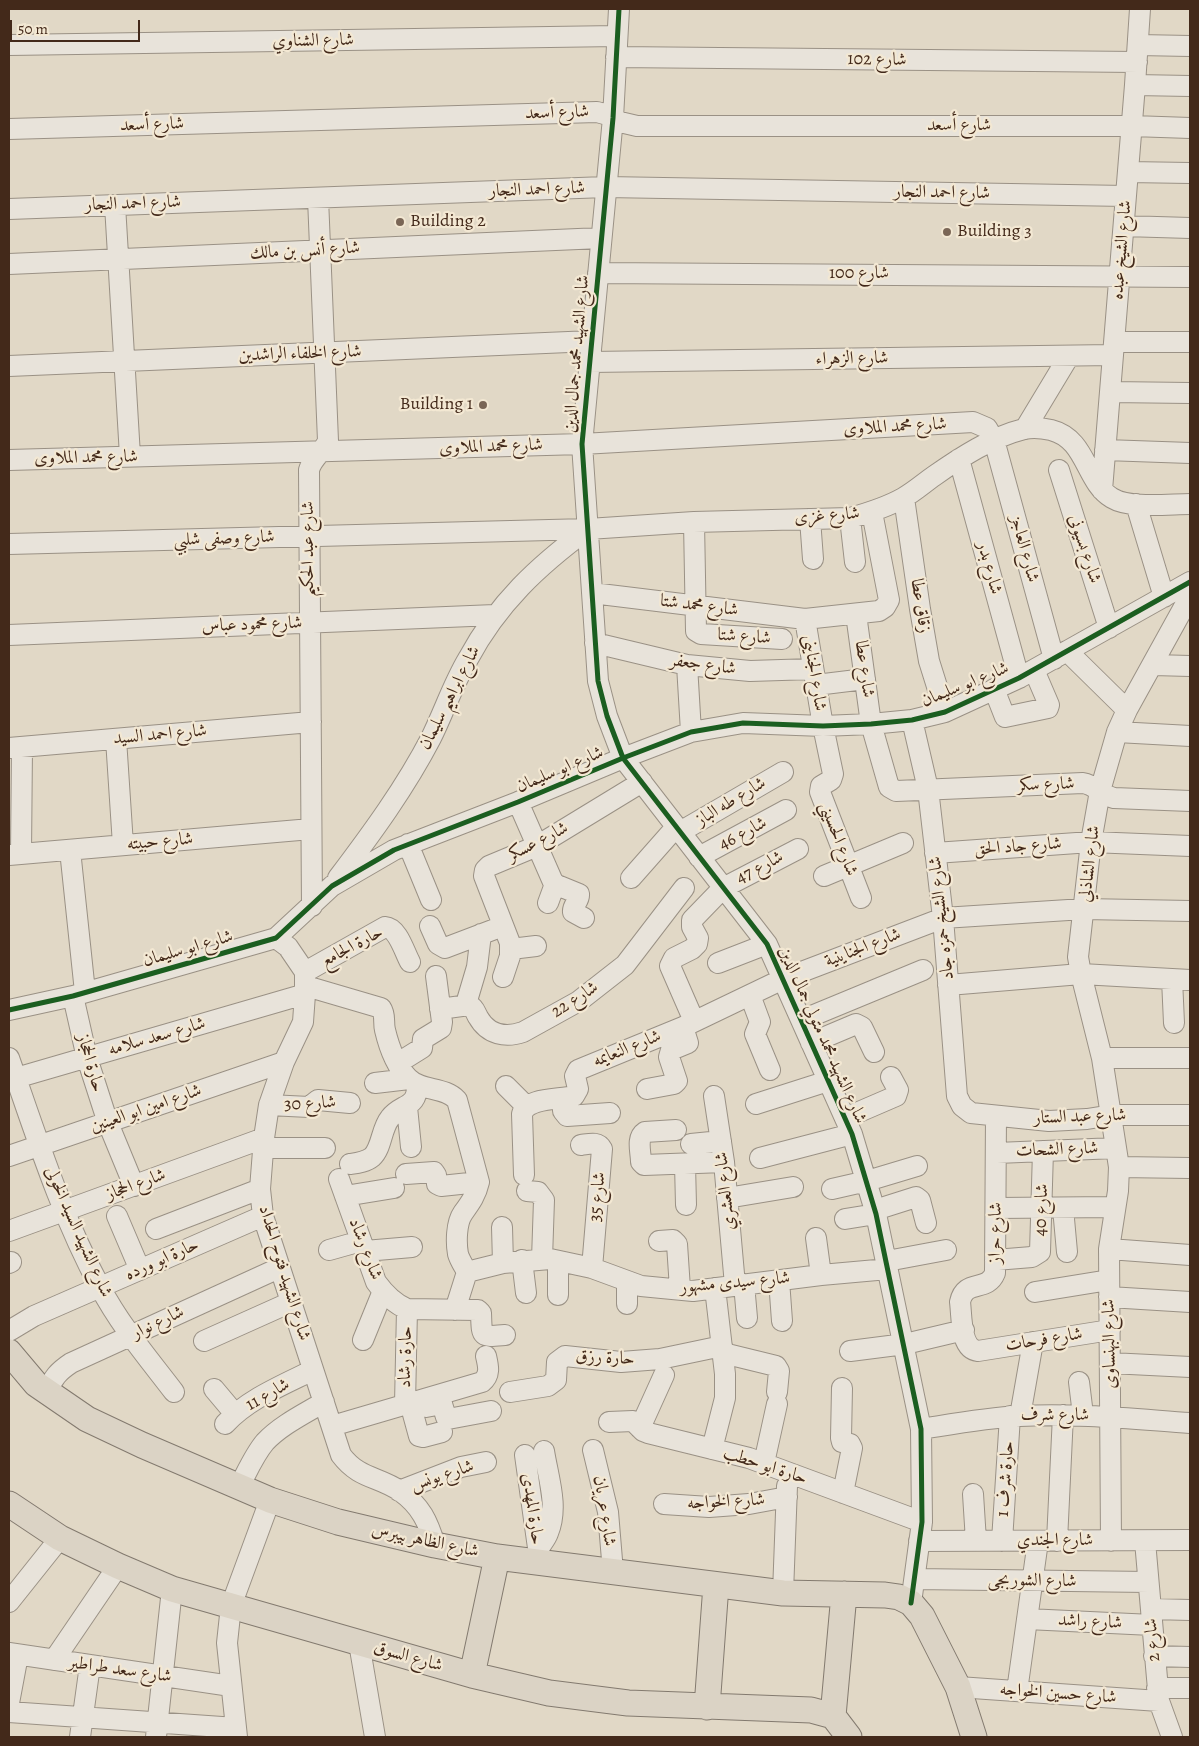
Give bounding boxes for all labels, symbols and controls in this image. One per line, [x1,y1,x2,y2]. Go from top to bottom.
scale bar [12,10,142,42]
text: 50 m [18,19,48,39]
street label: شارع الشناوي [272,29,354,53]
street label: شارع 102 [847,49,907,71]
street label: شارع أسعد [524,101,590,125]
street label: شارع أسعد [119,113,185,137]
street label: شارع أسعد [927,115,991,137]
street label: شارع احمد النجار [489,178,585,202]
street label: شارع احمد النجار [894,181,990,205]
street label: شارع احمد النجار [85,192,181,216]
street label: شارع الشيخ عبده [1107,199,1137,301]
place label: Building 2 [410,211,486,233]
marker: Building 2 [394,216,406,228]
place label: Building 3 [957,221,1032,243]
marker: Building 3 [941,226,953,238]
street label: شارع أنس بن مالك [250,237,360,265]
street label: شارع 100 [829,263,889,285]
street label: شارع الشهيد محمد جمال الدين [559,274,595,434]
street label: شارع الخلفاء الراشدين [238,341,362,367]
street label: شارع الزهراء [815,348,889,370]
place label: Building 1 [400,394,473,416]
marker: Building 1 [477,399,489,411]
street label: شارع محمد الملاوى [843,414,947,440]
street label: شارع محمد الملاوى [439,434,543,460]
street label: شارع محمد الملاوى [34,446,138,470]
street label: شارع عبد الحكيم [298,501,320,597]
street label: شارع غزى [793,503,861,529]
street label: شارع بسيونى [1063,512,1105,586]
street label: شارع العاجز [1005,513,1043,585]
street label: شارع وصفى شلبي [173,526,275,552]
street label: شارع بدر [972,539,1006,597]
street label: زقاق عطا [905,577,935,635]
street label: شارع محمد شتا [659,590,739,622]
street label: شارع محمود عباس [201,612,303,638]
street label: شارع شتا [717,624,771,650]
street label: شارع الجناينى [797,633,831,713]
street label: شارع عطا [849,639,879,699]
street label: شارع ابراهيم سليمان [415,642,485,754]
street label: شارع جعفر [669,650,737,680]
street label: شارع ابو سليمان [918,658,1012,712]
street label: شارع احمد السيد [112,720,208,750]
street label: شارع ابو سليمان [513,742,607,798]
street label: شارع طه الباز [692,773,770,831]
street label: شارع سكر [1017,773,1075,797]
street label: شارع الحسيني [814,799,862,879]
street label: شارع 46 [715,812,771,856]
street label: شارع عسكر [504,818,572,866]
street label: شارع الشاذلي [1075,824,1105,904]
street label: شارع حبيته [126,828,194,856]
street label: شارع جاد الحق [974,833,1062,861]
street label: شارع 47 [733,847,787,889]
street label: شارع الشيخ حمزه جاد [925,855,959,981]
street label: حارة الجامع [317,922,387,972]
street label: شارع الجناينية [822,924,904,972]
street label: شارع ابو سليمان [140,926,236,972]
street label: شارع الشهيد محمد متولي جمال الدين [773,943,871,1127]
street label: شارع 22 [547,977,603,1023]
street label: شارع سعد سلامه [106,1013,208,1061]
street label: شارع النعايمه [590,1026,664,1072]
street label: حارة الحجاز [71,1031,109,1095]
street label: شارع امين ابو العينين [88,1080,204,1138]
street label: شارع 30 [284,1092,336,1116]
street label: شارع عبد الستار [1033,1105,1127,1129]
street label: شارع الشحات [1015,1138,1099,1162]
street label: شارع العشري [711,1151,741,1231]
street label: شارع الشهيد السيد الخولى [39,1163,117,1301]
street label: شارع الحجاز [103,1164,169,1206]
street label: شارع 35 [585,1171,611,1223]
street label: شارع 40 [1030,1183,1054,1237]
street label: شارع حراز [985,1202,1007,1264]
street label: شارع الشهيد فتوح الحداد [253,1203,315,1343]
street label: شارع رشاد [343,1215,387,1283]
street label: حارة ابو ورده [122,1234,202,1286]
street label: شارع سيدى مشهور [679,1267,791,1299]
street label: شارع البهنساوى [1098,1299,1122,1389]
street label: شارع نوار [128,1301,188,1345]
street label: شارع فرحات [1004,1323,1084,1357]
street label: حارة رشاد [395,1326,417,1388]
street label: حارة رزق [575,1346,635,1370]
street label: شارع 11 [242,1374,294,1416]
street label: شارع شرف [1021,1405,1089,1427]
street label: حارة شرف 1 [993,1440,1019,1518]
street label: حارة ابو حطب [720,1442,810,1490]
street label: شارع يونس [407,1456,477,1496]
street label: حارة المهدى [516,1472,548,1546]
street label: شارع عريان [588,1474,620,1548]
street label: شارع الخواجه [687,1489,765,1515]
street label: شارع الظاهر بيبرس [369,1519,481,1563]
street label: شارع الجندي [1017,1530,1093,1552]
street label: شارع الشوربجى [987,1569,1077,1593]
street label: شارع راشد [1057,1610,1123,1634]
street label: شارع 2 [1140,1617,1166,1663]
street label: شارع السوق [371,1637,445,1677]
street label: شارع سعد طراطير [67,1652,173,1688]
street label: شارع حسين الخواجه [999,1679,1117,1709]

